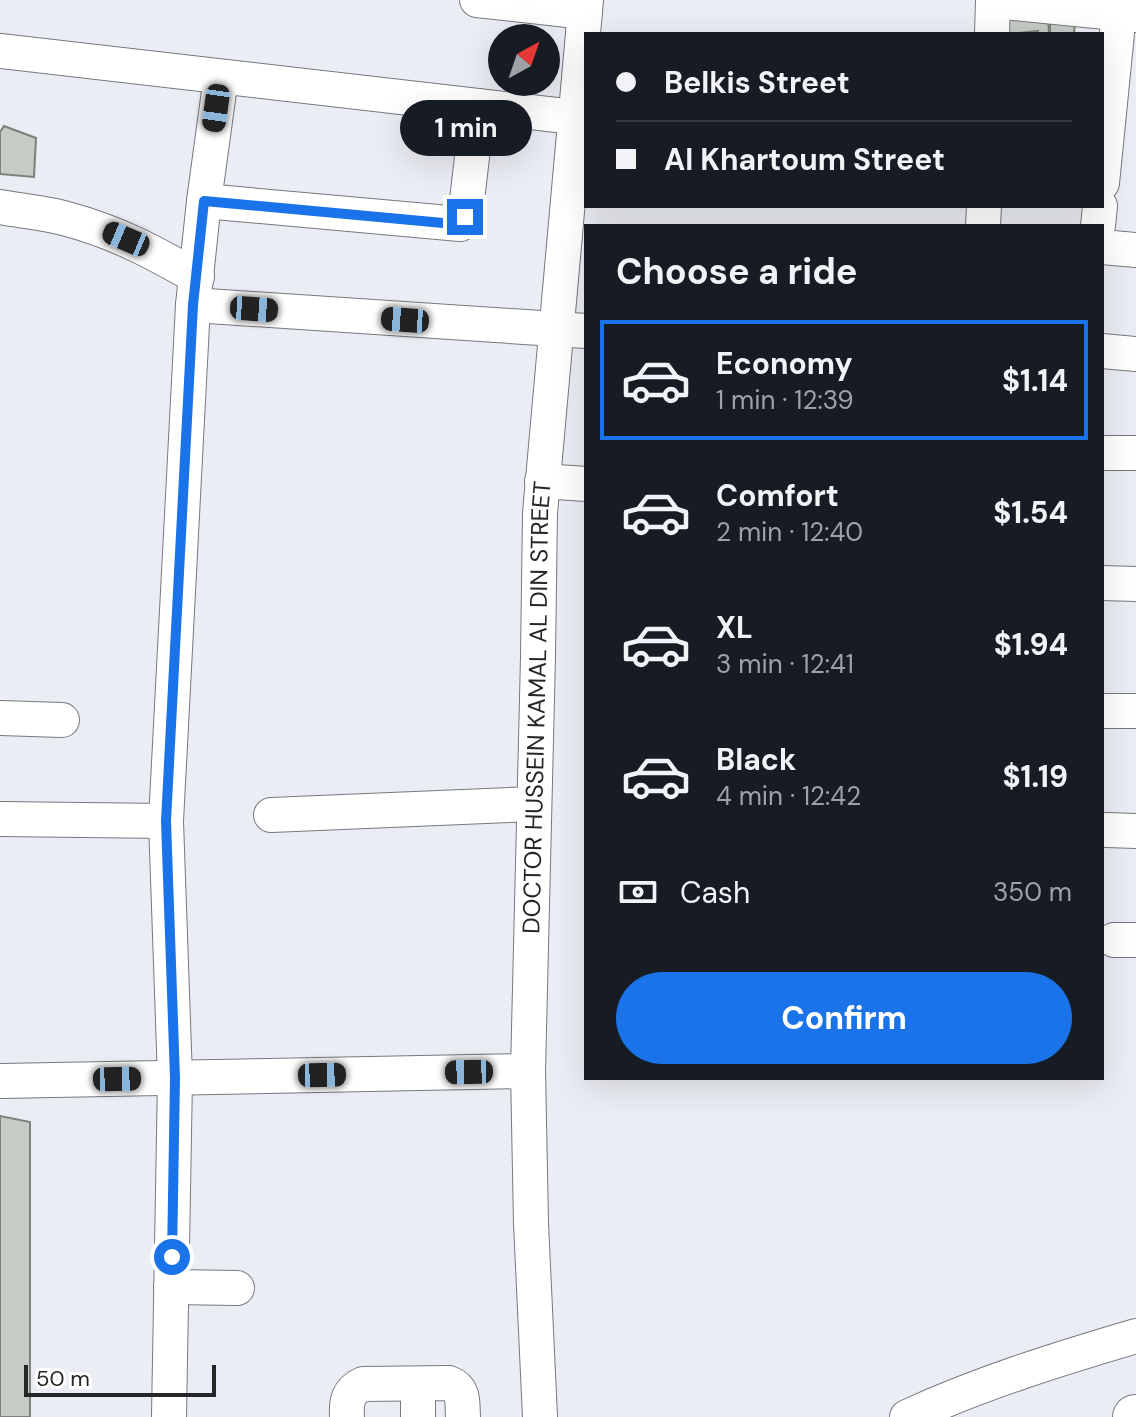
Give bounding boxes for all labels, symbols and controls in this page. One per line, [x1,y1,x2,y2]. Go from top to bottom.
north arrow [488,24,560,96]
map controls [488,24,560,96]
text: Belkis Street [664,63,850,102]
car [201,83,231,133]
callout: 1 min [399,101,531,157]
text: 1 min [434,111,498,145]
text: Al Khartoum Street [664,140,945,179]
route end [447,199,483,235]
car [99,219,153,259]
text: Choose a ride [616,248,857,295]
car [229,295,279,323]
car [380,306,430,334]
icon: car [620,344,692,416]
text: Economy [716,344,853,383]
text: $1.14 [1002,361,1068,400]
text: 1 min · 12:39 [716,383,854,417]
icon: car [620,476,692,548]
text: Comfort [716,476,839,515]
street label: DOCTOR HUSSEIN KAMAL AL DIN STREET [515,480,558,934]
text: $1.54 [993,493,1068,532]
text: 2 min · 12:40 [716,515,863,549]
icon: car [620,608,692,680]
text: XL [716,608,753,647]
text: $1.94 [994,625,1068,664]
text: 3 min · 12:41 [716,647,854,681]
icon: car [620,740,692,812]
text: Black [716,740,796,779]
text: $1.19 [1002,757,1068,796]
text: 4 min · 12:42 [716,779,861,813]
icon: cash [616,870,660,914]
text: Cash [680,873,750,912]
text: 350 m [993,875,1072,909]
button: Confirm [616,972,1072,1064]
car [445,1060,493,1084]
car [298,1063,346,1087]
car [93,1067,141,1091]
route start [154,1239,190,1275]
scale bar [24,1361,216,1397]
text: 50 m [36,1364,90,1393]

